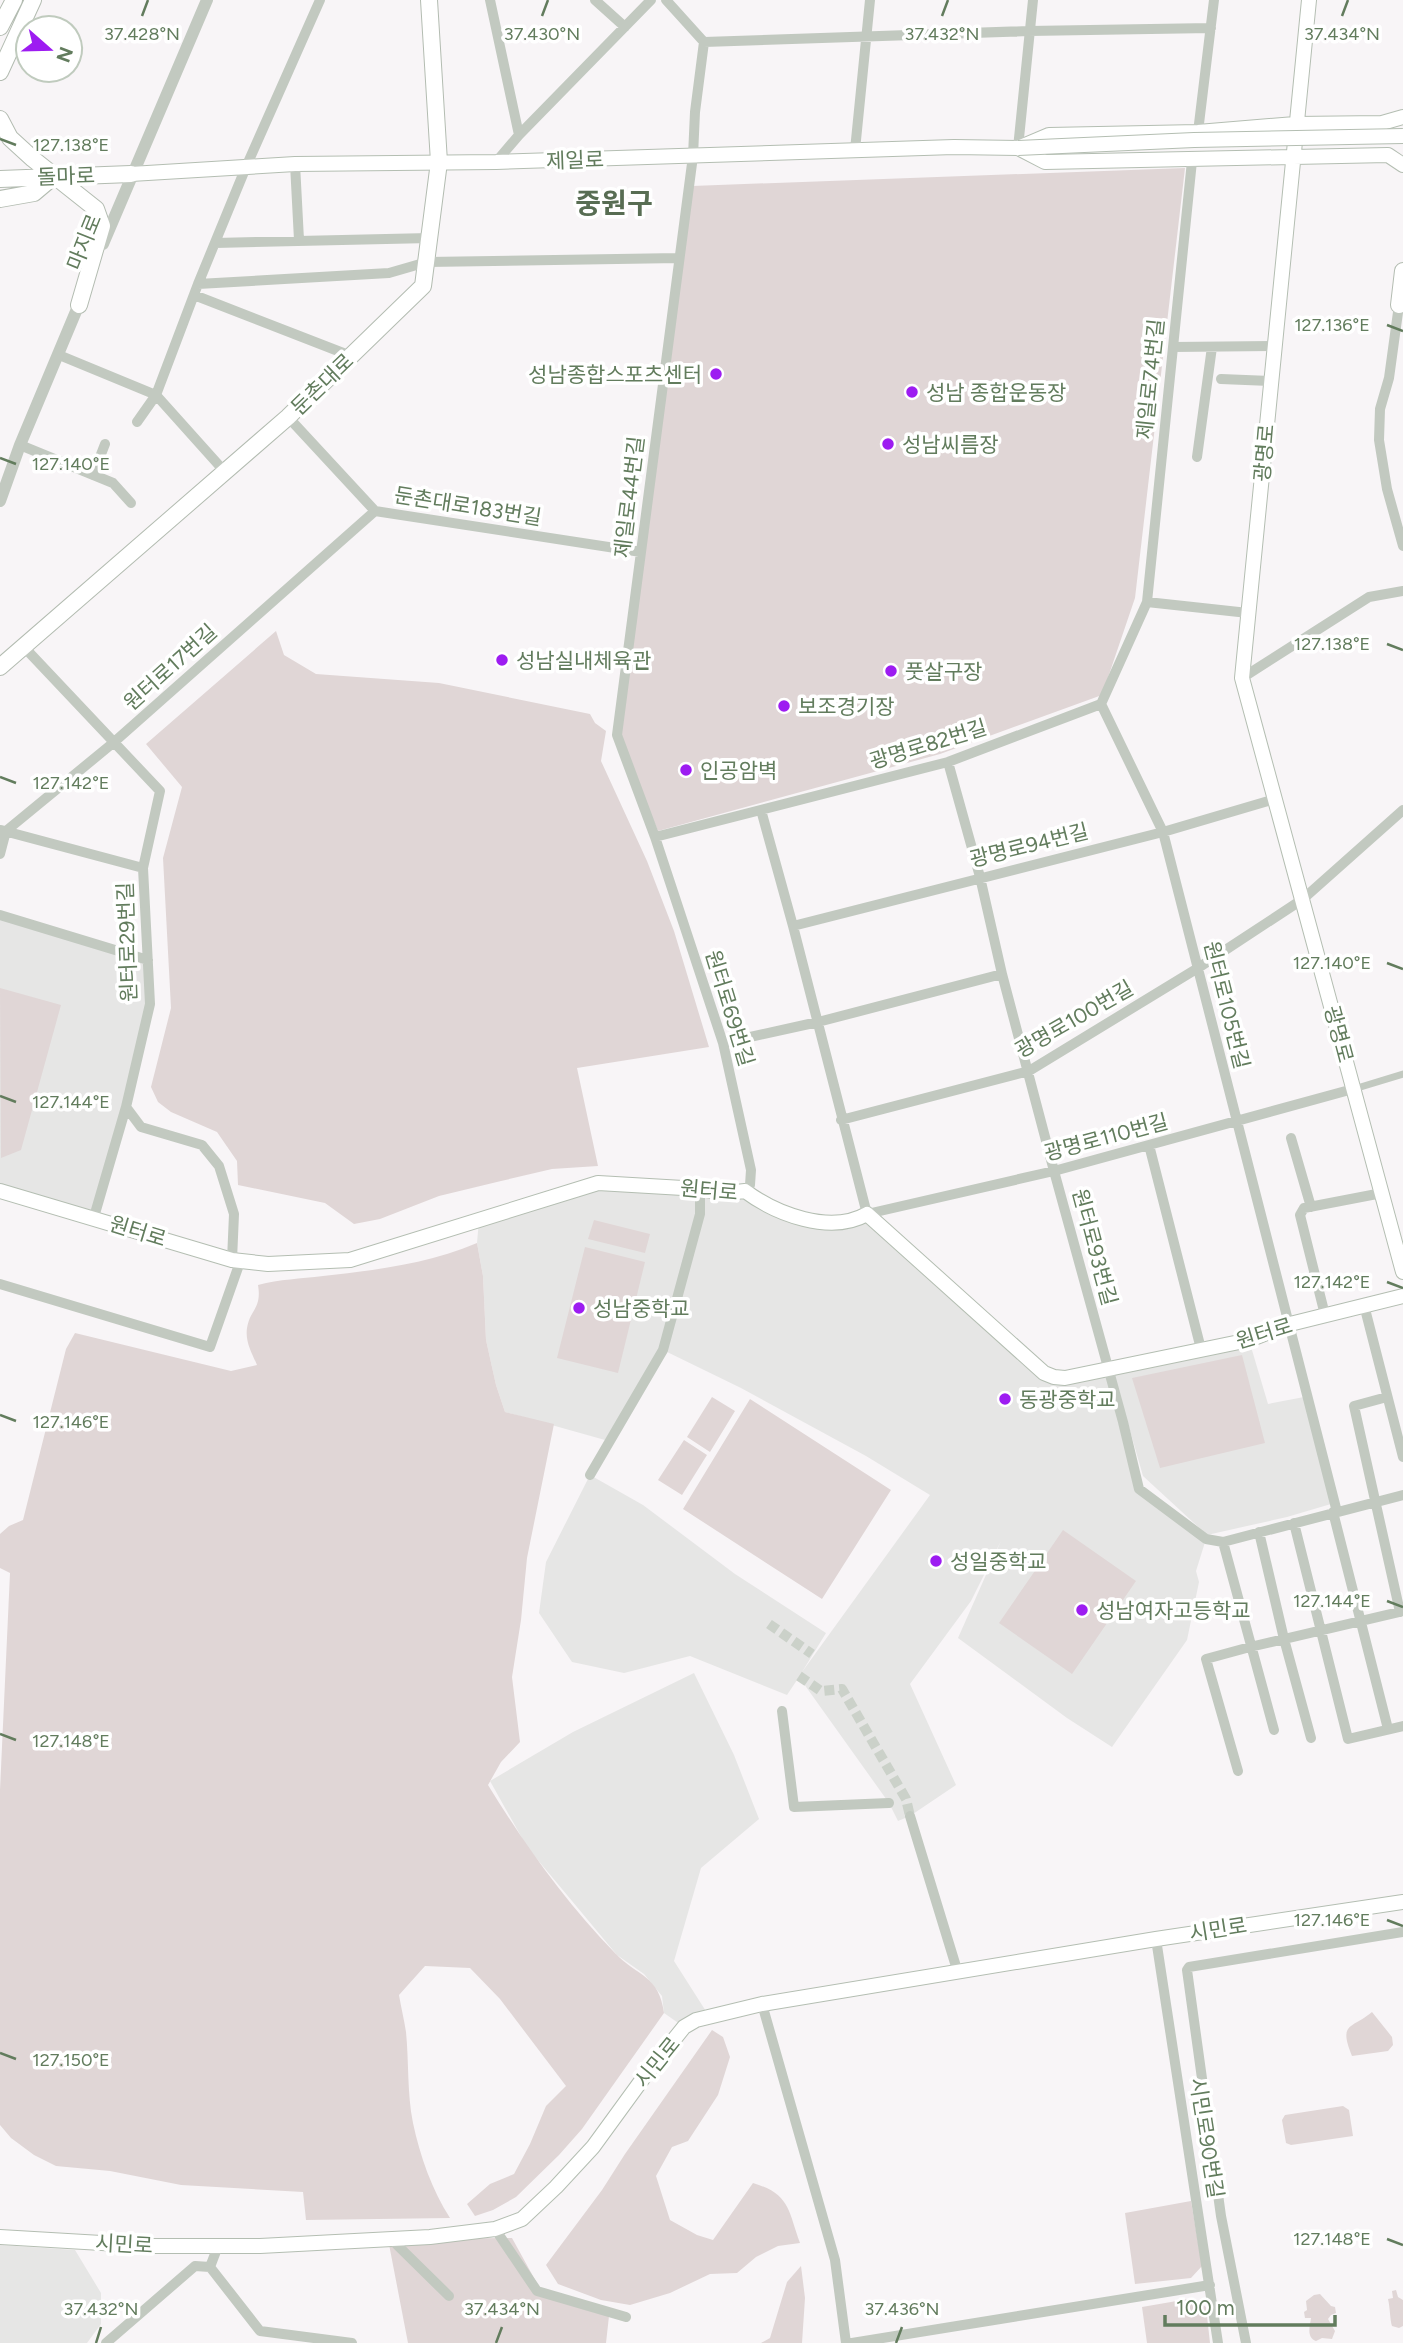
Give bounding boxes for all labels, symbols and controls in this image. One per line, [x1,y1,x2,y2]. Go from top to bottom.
north arrow [14,14,84,84]
text: 37.428°N [104,23,180,45]
text: 37.430°N [504,23,580,45]
text: 37.432°N [905,23,979,45]
text: 37.434°N [1304,23,1380,45]
text: N [51,44,78,65]
text: 127.138°E [33,134,109,156]
street label: 제일로 [546,146,604,174]
street label: 돌마로 [37,162,95,190]
district label: 중원구 [575,186,653,220]
street label: 마지로 [62,210,106,274]
text: 127.136°E [1294,314,1370,336]
street label: 제일로74번길 [1131,318,1169,440]
street label: 둔촌대로 [286,348,358,420]
place label: 성남종합스포츠센터 [528,362,702,387]
marker: 성남종합스포츠센터 [708,366,724,382]
place label: 성남 종합운동장 [926,380,1066,405]
marker: 성남 종합운동장 [904,384,920,400]
street label: 광명로 [1249,423,1279,483]
place label: 성남씨름장 [902,432,999,457]
street label: 제일로44번길 [609,435,649,559]
marker: 성남씨름장 [880,436,896,452]
text: 127.140°E [32,453,110,475]
street label: 둔촌대로183번길 [393,482,543,530]
street label: 원터로17번길 [118,619,222,715]
text: 127.138°E [1294,633,1370,655]
place label: 성남실내체육관 [516,648,651,673]
marker: 성남실내체육관 [494,652,510,668]
place label: 풋살구장 [905,659,982,684]
marker: 풋살구장 [883,663,899,679]
place label: 보조경기장 [798,694,895,719]
marker: 보조경기장 [776,698,792,714]
street label: 광명로82번길 [866,714,990,774]
place label: 인공암벽 [700,758,777,783]
marker: 인공암벽 [678,762,694,778]
text: 127.142°E [33,772,109,794]
street label: 광명로94번길 [967,818,1091,872]
street label: 원터로29번길 [112,881,142,1003]
street label: 원터로105번길 [1199,939,1255,1071]
street label: 원터로69번길 [700,947,760,1069]
text: 127.140°E [1293,952,1371,974]
street label: 광명로100번길 [1011,975,1137,1063]
street label: 광명로 [1319,1003,1359,1065]
text: 127.144°E [32,1091,110,1113]
street label: 광명로110번길 [1041,1108,1171,1166]
street label: 원터로 [679,1175,739,1205]
street label: 원터로93번길 [1067,1186,1123,1308]
street label: 원터로 [107,1211,169,1251]
text: 127.142°E [1294,1271,1370,1293]
place label: 성남중학교 [593,1296,690,1321]
marker: 성남중학교 [571,1300,587,1316]
street label: 원터로 [1233,1313,1295,1353]
place label: 동광중학교 [1019,1387,1116,1412]
marker: 동광중학교 [997,1391,1013,1407]
text: 127.146°E [32,1411,110,1433]
place label: 성일중학교 [950,1549,1047,1574]
marker: 성일중학교 [928,1553,944,1569]
text: 127.144°E [1293,1590,1371,1612]
place label: 성남여자고등학교 [1096,1598,1251,1623]
marker: 성남여자고등학교 [1074,1602,1090,1618]
text: 127.148°E [32,1730,110,1752]
text: 127.146°E [1293,1909,1371,1931]
street label: 시민로 [1187,1912,1249,1946]
street label: 시민로 [629,2032,685,2092]
text: 127.150°E [32,2049,110,2071]
street label: 시민로90번길 [1185,2076,1229,2200]
text: 127.148°E [1293,2228,1371,2250]
street label: 시민로 [94,2230,154,2258]
scale bar [1165,2284,1335,2328]
text: 100 m [1176,2295,1235,2320]
text: 37.432°N [64,2298,138,2320]
text: 37.434°N [464,2298,540,2320]
text: 37.436°N [865,2298,939,2320]

